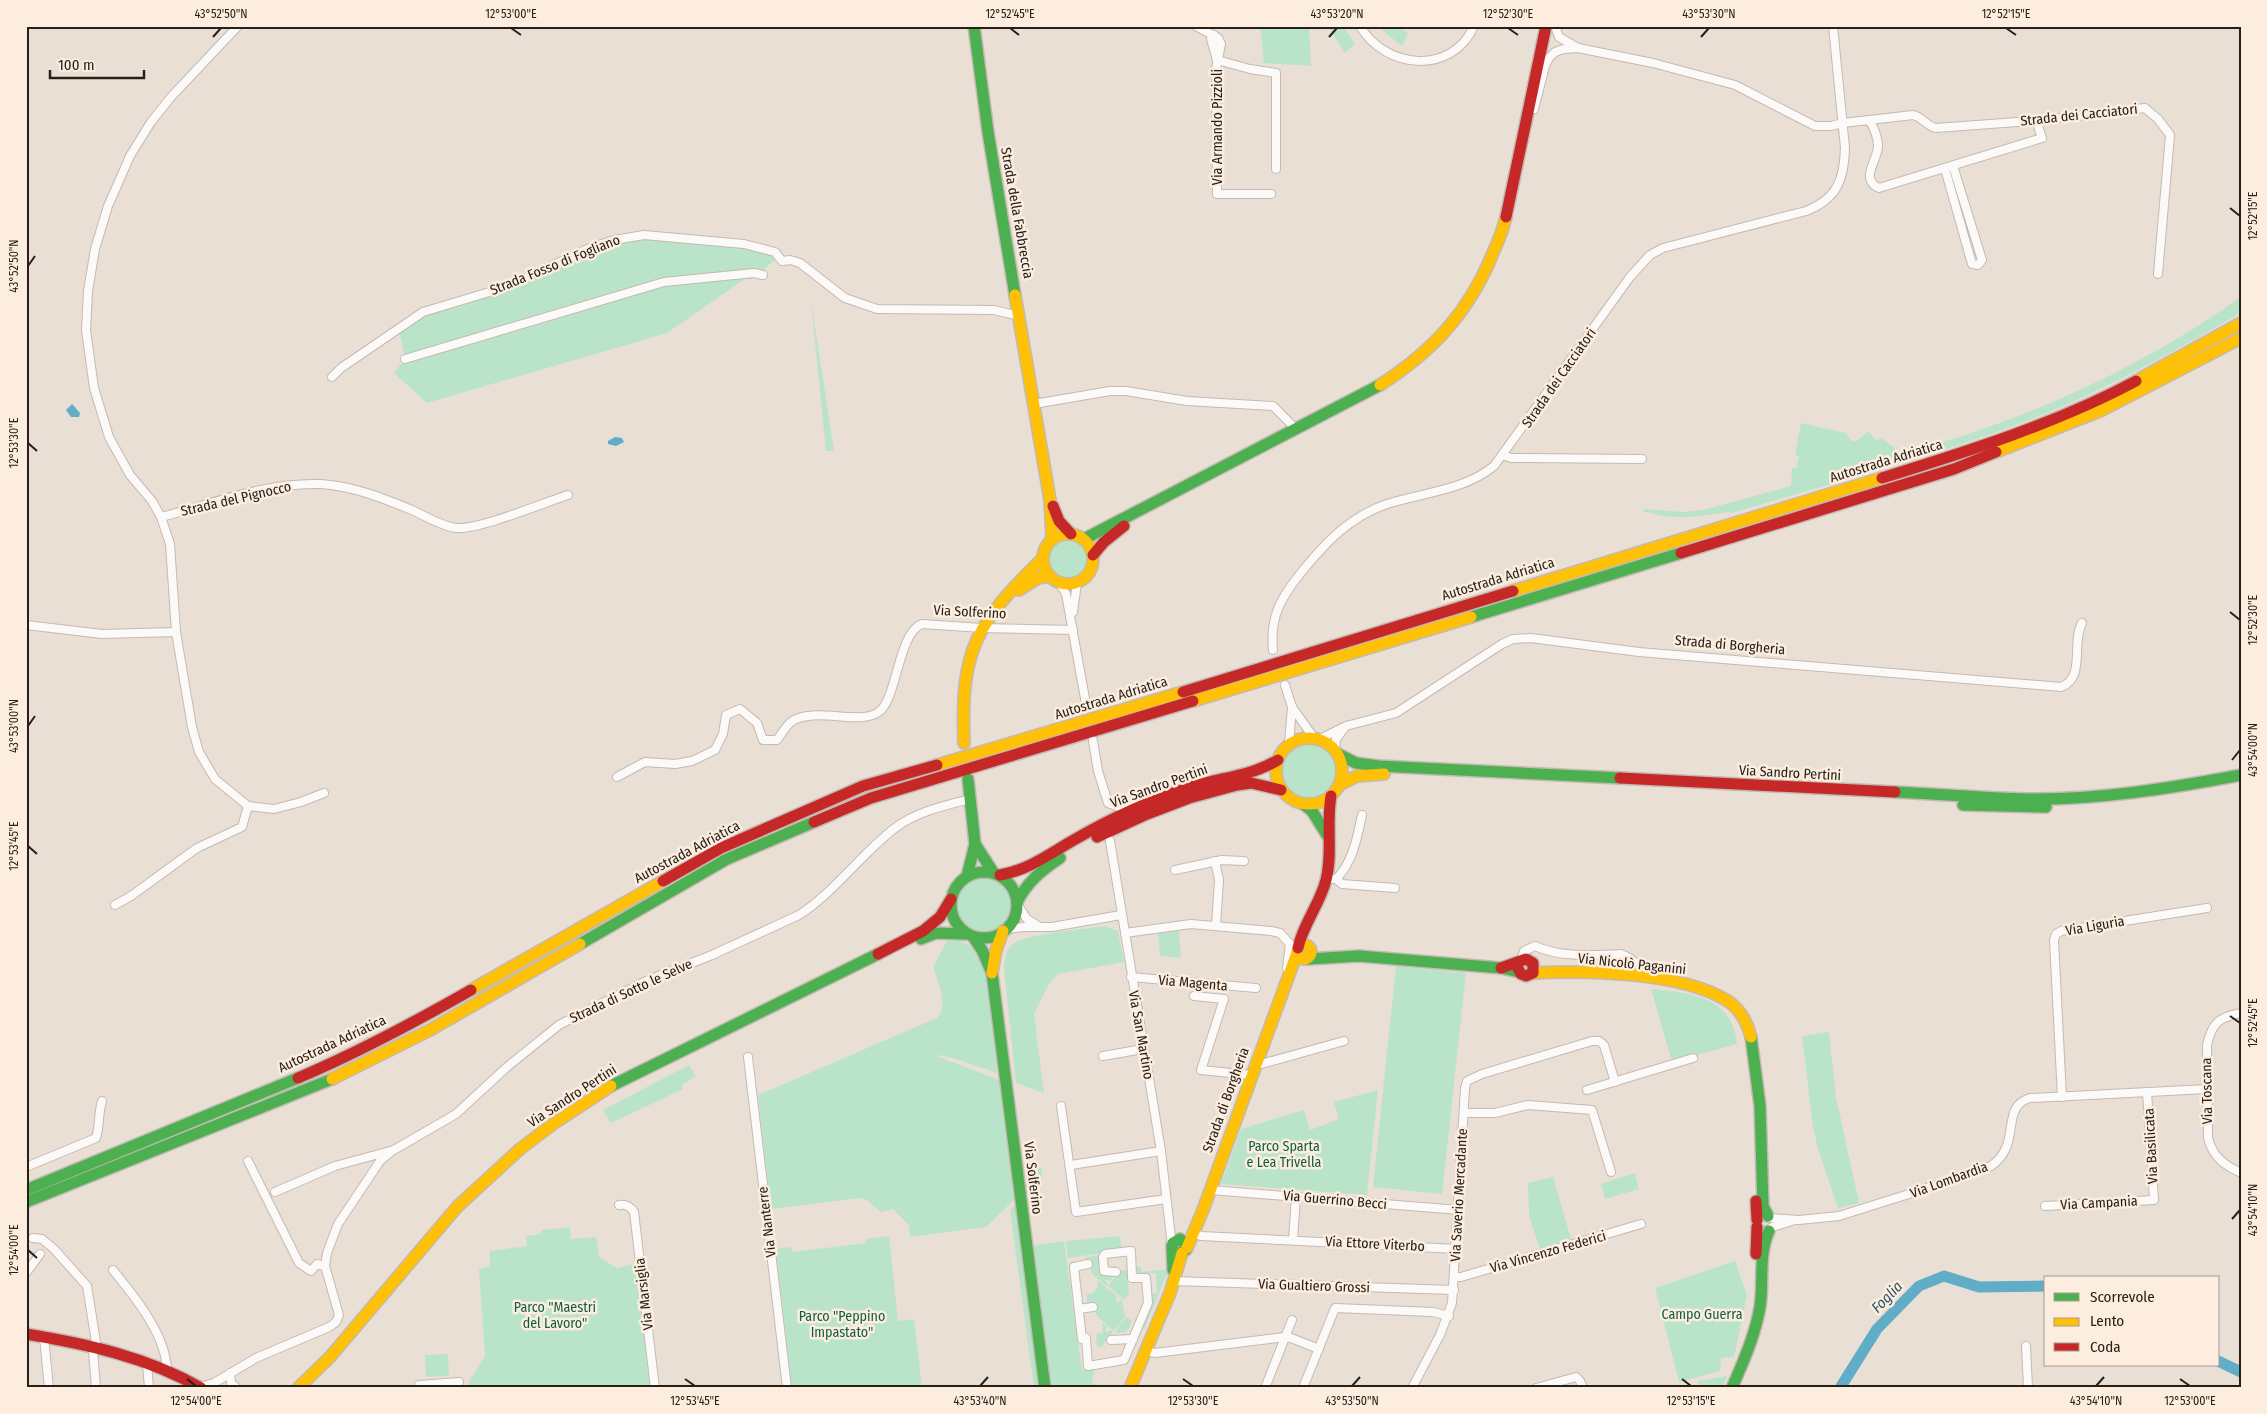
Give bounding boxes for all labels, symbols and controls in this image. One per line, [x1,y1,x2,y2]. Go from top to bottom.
text: 43°52'50"N [194,7,248,21]
text: 12°53'00"E [485,7,537,21]
text: 12°52'45"E [985,7,1035,21]
text: 43°53'20"N [1310,7,1364,21]
text: 12°52'30"E [1483,7,1534,21]
text: 43°53'30"N [1682,7,1736,21]
text: 12°52'15"E [1982,7,2031,21]
scale bar [50,48,144,80]
text: 100 m [58,56,95,74]
street label: Via Armando Pizzioli [1209,69,1226,185]
street label: Strada dei Cacciatori [2020,100,2138,130]
street label: Strada della Fabbreccia [997,146,1037,280]
text: 12°52'15"E [2246,191,2260,240]
street label: Strada Fosso di Fogliano [488,231,622,299]
text: 43°52'50"N [7,239,21,293]
street label: Strada dei Cacciatori [1518,325,1600,431]
text: 12°53'30"E [7,417,21,468]
street label: Autostrada Adriatica [1828,436,1945,486]
street label: Strada del Pignocco [179,478,293,520]
street label: Autostrada Adriatica [1440,554,1557,604]
text: 12°52'30"E [2246,594,2260,645]
street label: Via Solferino [933,602,1007,622]
street label: Strada di Borgheria [1674,632,1786,658]
street label: Autostrada Adriatica [1053,673,1170,723]
text: 43°53'00"N [7,699,21,753]
text: 43°54'00"N [2246,723,2260,777]
street label: Via Sandro Pertini [1108,761,1210,811]
street label: Via Sandro Pertini [1738,762,1842,784]
street label: Autostrada Adriatica [631,817,743,887]
text: 12°53'45"E [7,821,21,871]
street label: Via Liguria [2064,912,2126,940]
street label: Via Nicolò Paganini [1577,950,1687,978]
street label: Strada di Sotto le Selve [567,955,695,1027]
street label: Via Magenta [1158,972,1228,995]
street label: Via San Martino [1125,989,1157,1081]
text: 12°52'45"E [2246,998,2260,1048]
street label: Autostrada Adriatica [275,1012,389,1076]
street label: Strada di Borgheria [1199,1045,1253,1155]
street label: Via Toscana [2198,1057,2216,1125]
street label: Via Sandro Pertini [524,1061,620,1131]
street label: Via Basilicata [2141,1107,2161,1184]
street label: Via Saverio Mercadante [1447,1128,1471,1262]
park label: Parco Sparta e Lea Trivella [1247,1138,1322,1171]
street label: Via Solferino [1020,1141,1046,1215]
street label: Via Lombardia [1908,1158,1990,1202]
text: 43°54'10"N [2246,1184,2260,1236]
street label: Via Nanterre [754,1186,780,1258]
street label: Via Guerrino Becci [1282,1187,1388,1213]
street label: Via Campania [2060,1192,2138,1214]
text: 12°54'00"E [7,1224,21,1276]
street label: Via Vincenzo Federici [1488,1227,1608,1277]
street label: Via Ettore Viterbo [1325,1233,1425,1255]
street label: Via Marsiglia [631,1257,657,1331]
street label: Via Gualtiero Grossi [1258,1276,1370,1296]
legend [2044,1276,2220,1366]
water label: Foglia [1868,1277,1907,1317]
text: Scorrevole [2090,1288,2155,1306]
park label: Parco "Maestri del Lavoro" [514,1299,596,1332]
park label: Campo Guerra [1661,1306,1743,1323]
park label: Parco "Peppino Impastato" [799,1308,885,1341]
text: Lento [2090,1312,2124,1330]
text: Coda [2090,1338,2121,1356]
text: 12°54'00"E [170,1394,222,1408]
text: 12°53'45"E [670,1394,720,1408]
text: 43°53'40"N [953,1394,1007,1408]
text: 12°53'30"E [1168,1394,1219,1408]
text: 43°53'50"N [1325,1394,1379,1408]
text: 12°53'15"E [1667,1394,1716,1408]
text: 43°54'10"N [2070,1394,2122,1408]
text: 12°53'00"E [2164,1394,2216,1408]

